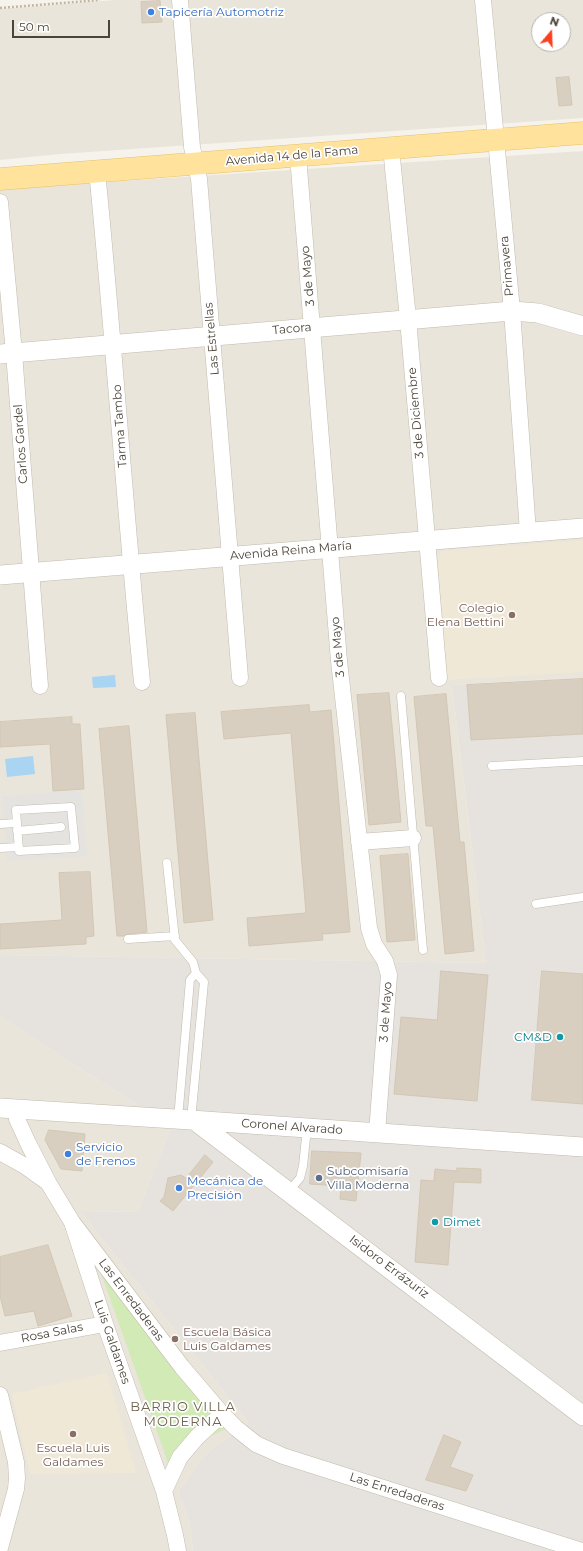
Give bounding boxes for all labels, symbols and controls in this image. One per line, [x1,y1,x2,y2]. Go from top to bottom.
place label: Tapicería Automotriz [159,5,284,19]
marker: Tapicería Automotriz [146,7,156,17]
scale bar [14,12,112,38]
north arrow [531,12,571,52]
text: N [548,14,561,30]
text: 50 m [19,19,50,34]
street label: Avenida 14 de la Fama [225,143,359,169]
street label: Primavera [497,235,517,297]
street label: 3 de Mayo [298,245,318,307]
street label: Las Estrellas [202,302,222,376]
street label: Tacora [272,320,312,338]
street label: 3 de Diciembre [405,367,427,459]
street label: Tarma Tambo [110,384,130,468]
street label: Carlos Gardel [11,404,31,484]
street label: Avenida Reina María [229,538,353,564]
place label: Colegio Elena Bettini [427,601,504,629]
marker: Colegio Elena Bettini [507,610,517,620]
street label: 3 de Mayo [328,616,348,678]
street label: 3 de Mayo [377,981,395,1043]
place label: CM&D [514,1030,552,1044]
marker: CM&D [555,1032,565,1042]
street label: Coronel Alvarado [241,1116,343,1138]
place label: Servicio de Frenos [76,1140,135,1168]
marker: Servicio de Frenos [63,1149,73,1159]
place label: Subcomisaría Villa Moderna [327,1164,409,1192]
marker: Subcomisaría Villa Moderna [314,1173,324,1183]
place label: Mecánica de Precisión [187,1174,263,1202]
marker: Mecánica de Precisión [174,1183,184,1193]
place label: Dimet [443,1215,481,1229]
marker: Dimet [430,1217,440,1227]
street label: Isidoro Errázuriz [346,1232,432,1302]
street label: Las Enredaderas [95,1256,167,1344]
street label: Luis Galdames [91,1298,133,1386]
street label: Rosa Salas [20,1320,84,1346]
place label: Escuela Básica Luis Galdames [183,1325,271,1353]
marker: Escuela Básica Luis Galdames [170,1334,180,1344]
district label: BARRIO VILLA MODERNA [130,1399,236,1430]
marker: Escuela Luis Galdames [68,1429,78,1439]
place label: Escuela Luis Galdames [36,1441,110,1469]
street label: Las Enredaderas [348,1470,446,1514]

